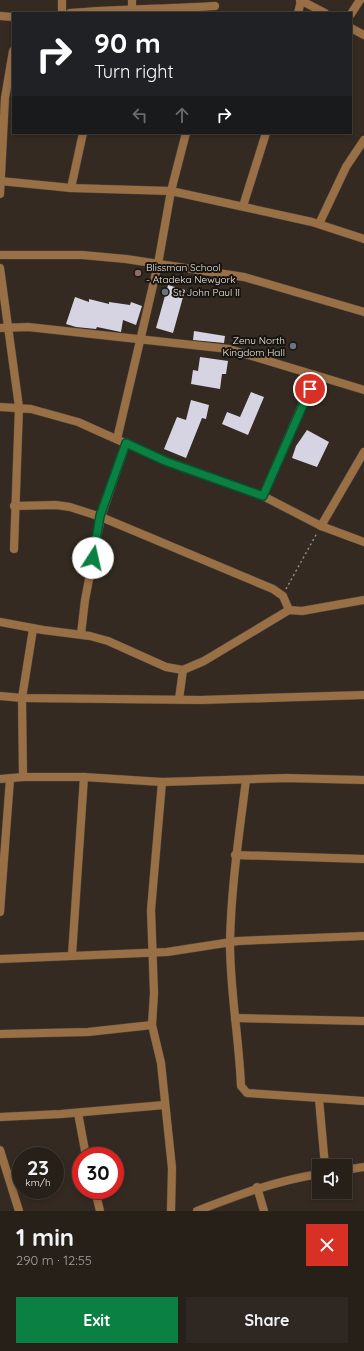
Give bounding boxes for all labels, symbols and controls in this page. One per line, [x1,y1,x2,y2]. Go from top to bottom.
text: 90 m [94,25,161,60]
icon: right [28,28,80,80]
text: Turn right [94,60,174,83]
icon: left [129,104,151,126]
icon: ahead [171,104,193,126]
icon: right [213,104,235,126]
place label: Blissman School - Atadeka Newyork [146,261,236,286]
marker: Blissman School - Atadeka Newyork [133,268,143,278]
place label: St. John Paul II [173,286,240,299]
marker: St. John Paul II [160,287,170,297]
place label: Zenu North Kingdom Hall [222,334,285,359]
marker: Zenu North Kingdom Hall [288,341,298,351]
pin [293,372,327,406]
icon: arrive [299,378,321,400]
position arrow [72,537,114,579]
speed limit sign: 30 [72,1147,124,1199]
text: 23 [27,1155,49,1180]
map controls [312,1159,352,1199]
button: sound [312,1159,352,1199]
text: km/h [25,1176,51,1189]
text: 1 min [16,1222,74,1252]
button: close [306,1224,348,1266]
text: 290 m · 12:55 [16,1252,92,1268]
button: Exit [16,1297,178,1343]
button: Share [186,1297,348,1343]

